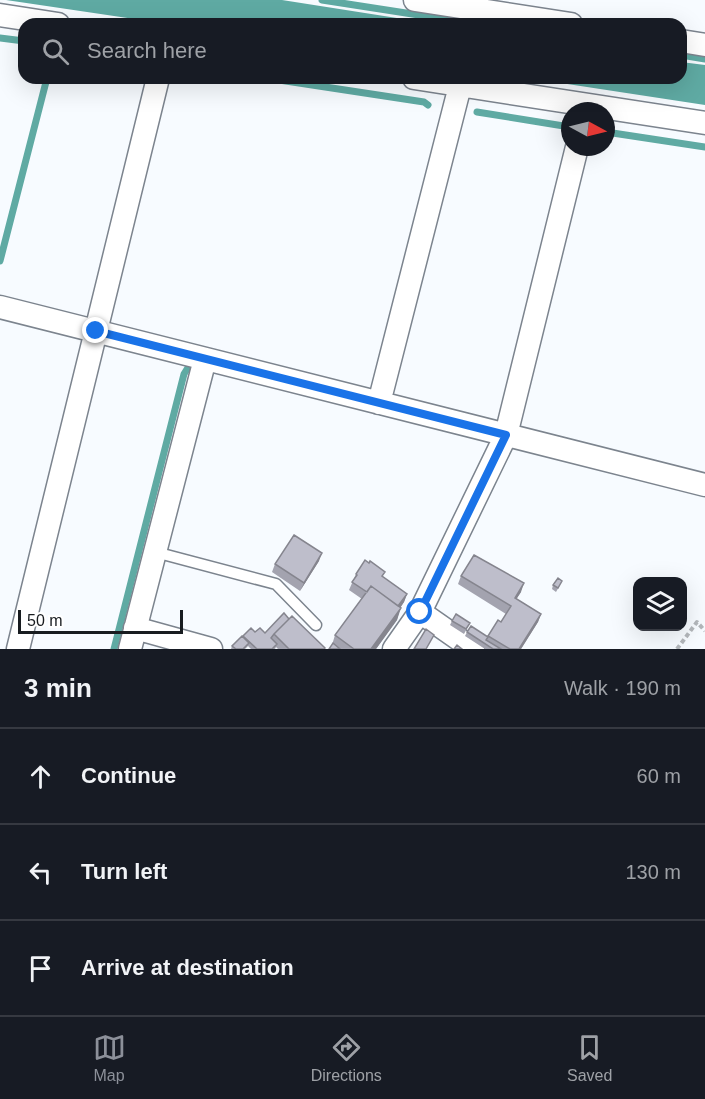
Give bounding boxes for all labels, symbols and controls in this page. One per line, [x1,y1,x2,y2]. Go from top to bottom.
search box [18,18,687,84]
icon: search [39,35,72,68]
text: Search here [87,38,207,63]
north arrow [561,102,615,156]
route end [82,317,108,343]
map controls [633,577,687,631]
button: layers [633,577,687,631]
route start [406,598,432,624]
scale bar [18,607,183,634]
text: 50 m [27,612,63,629]
text: 3 min [24,673,92,703]
text: Walk · 190 m [564,677,681,699]
icon: ahead [24,760,57,793]
text: Continue [81,763,176,788]
text: 60 m [637,765,681,787]
icon: left [24,856,57,889]
text: Turn left [81,859,167,884]
text: 130 m [625,861,681,883]
icon: arrive [24,952,57,985]
text: Arrive at destination [81,955,294,980]
tab: Map [93,1031,126,1085]
tab: Directions [311,1031,382,1085]
tab: Saved [567,1031,612,1085]

